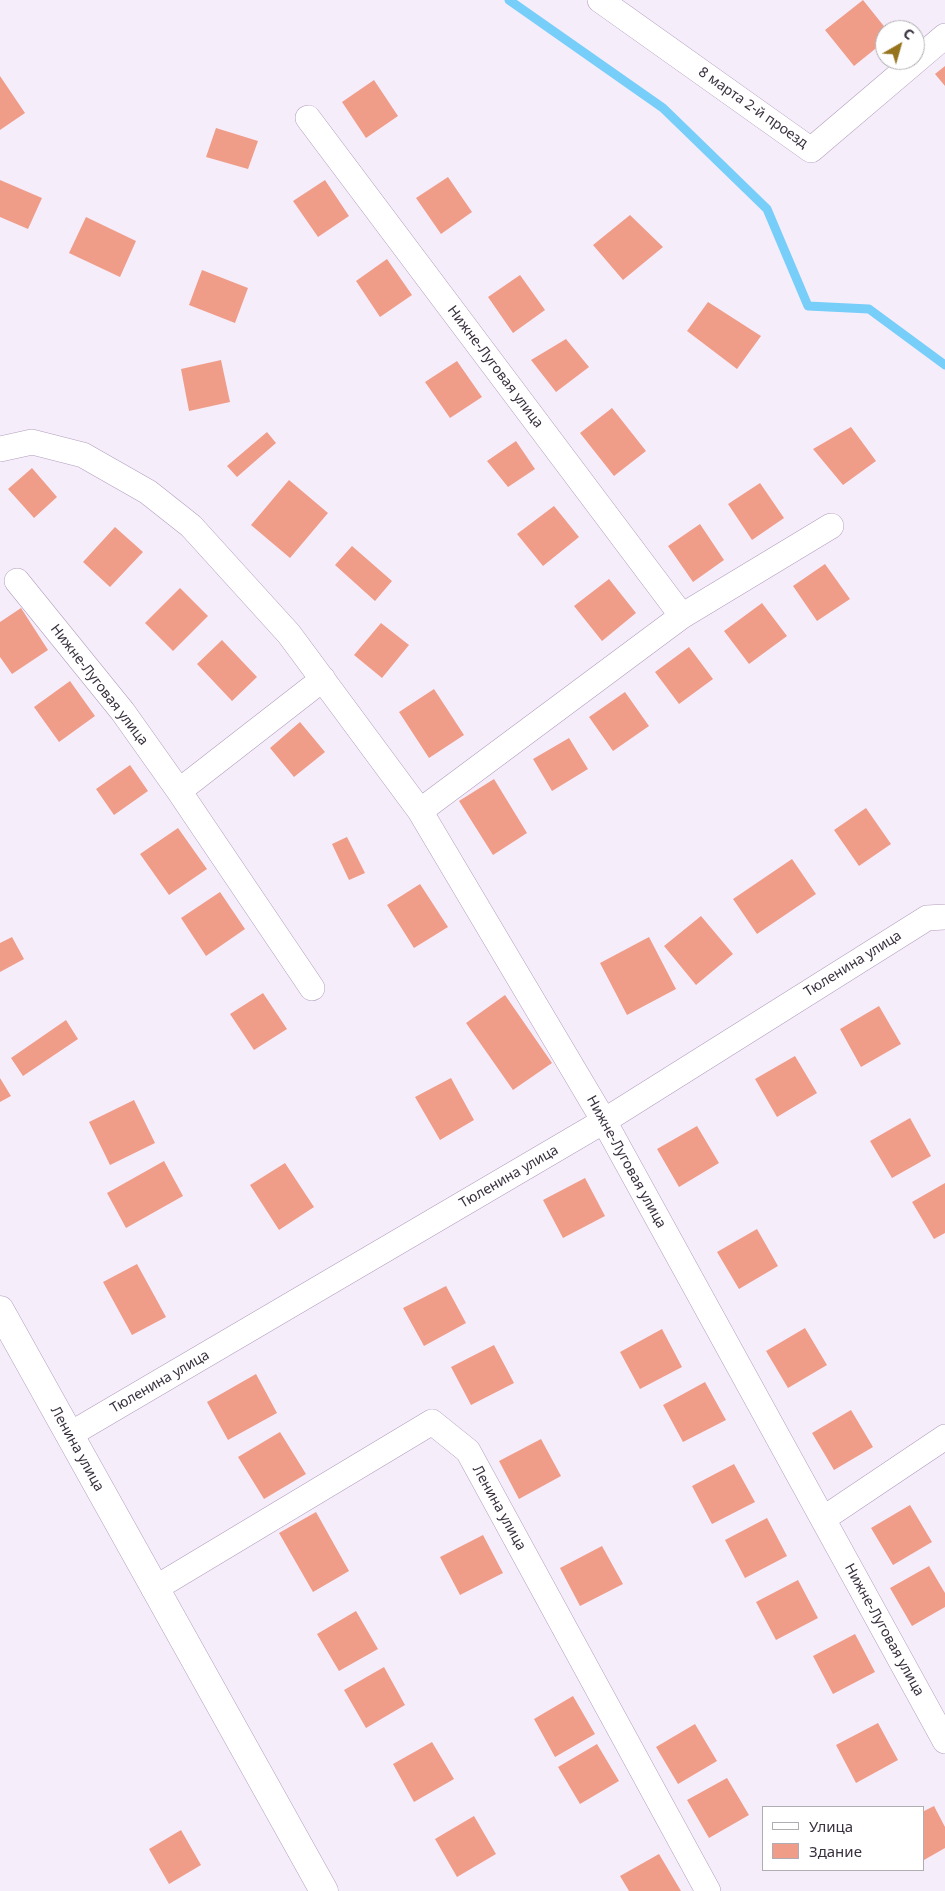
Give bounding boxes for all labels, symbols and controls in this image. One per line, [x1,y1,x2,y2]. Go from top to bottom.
north arrow [875,20,925,70]
text: С [900,23,918,44]
street label: 8 марта 2-й проезд [695,64,811,152]
street label: Нижне-Луговая улица [444,303,546,431]
street label: Нижне-Луговая улица [47,621,151,749]
street label: Тюленина улица [801,927,905,1001]
street label: Нижне-Луговая улица [583,1093,669,1231]
street label: Тюленина улица [457,1142,561,1212]
street label: Тюленина улица [108,1347,212,1417]
street label: Ленина улица [47,1404,107,1494]
street label: Ленина улица [469,1463,529,1553]
street label: Нижне-Луговая улица [841,1561,927,1699]
legend [762,1806,925,1871]
text: Улица [809,1816,853,1836]
text: Здание [809,1841,862,1861]

